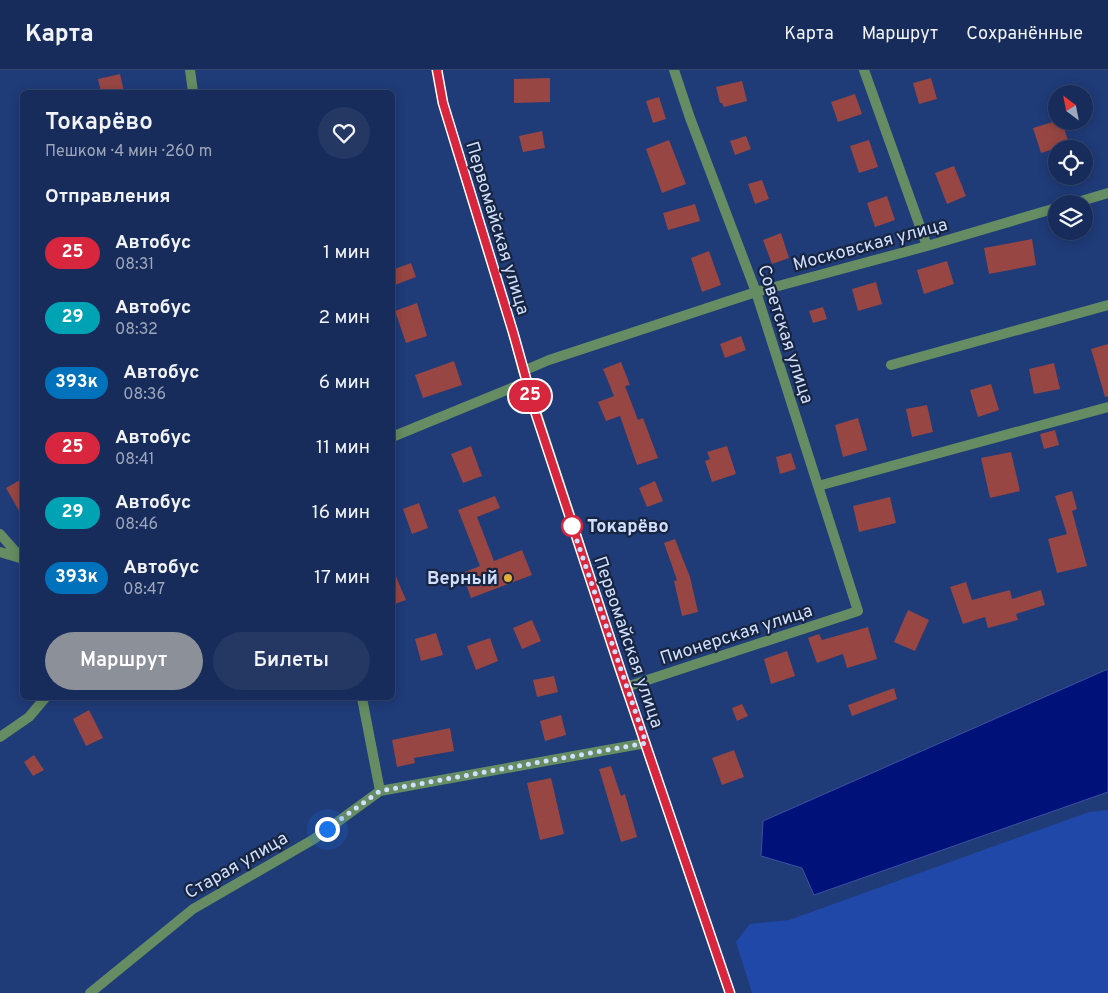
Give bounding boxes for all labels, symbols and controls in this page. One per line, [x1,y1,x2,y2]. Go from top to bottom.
text: Карта [25,20,94,50]
text: Карта [784,23,834,46]
text: Маршрут [862,23,938,46]
text: Сохранённые [966,23,1083,46]
north arrow [1048,85,1092,130]
map controls [1048,85,1093,240]
button: heart [318,107,370,159]
text: Токарёво [45,108,153,138]
street label: Первомайская улица [459,139,534,318]
button: locate [1048,140,1093,185]
text: Пешком · 4 мин · 260 m [45,142,212,162]
text: Отправления [45,185,171,209]
button: layers [1048,195,1093,240]
street label: Московская улица [791,214,950,277]
text: Автобус [115,231,191,255]
text: 25 [61,241,84,264]
text: 1 мин [323,241,370,265]
text: 08:31 [115,255,154,275]
street label: Советская улица [751,262,818,407]
text: Автобус [115,296,191,320]
text: 29 [61,306,84,329]
text: 2 мин [318,306,370,330]
text: 08:32 [115,320,158,340]
text: Автобус [123,361,200,385]
text: 393к [55,371,98,394]
text: 6 мин [319,371,370,395]
line badge: 25 [508,380,552,412]
text: 25 [519,384,541,407]
text: 08:36 [123,385,166,405]
text: Автобус [115,426,191,450]
text: 25 [61,436,84,459]
text: 11 мин [316,436,370,460]
text: 08:41 [115,450,155,470]
text: Автобус [115,491,191,515]
text: 29 [61,501,84,524]
text: 16 мин [312,501,370,525]
text: 08:46 [115,515,158,535]
marker: Токарёво [561,515,583,537]
place label: Токарёво [587,516,669,539]
street label: Первомайская улица [587,554,668,731]
text: Автобус [123,556,200,580]
text: 393к [55,566,98,589]
text: 17 мин [314,566,370,590]
place label: Верный [427,568,498,591]
marker: Верный [502,572,514,584]
text: 08:47 [123,580,165,600]
street label: Пионерская улица [657,600,816,671]
button: Маршрут [45,632,203,690]
button: Билеты [213,632,370,690]
your location [315,817,340,842]
street label: Старая улица [181,828,292,905]

